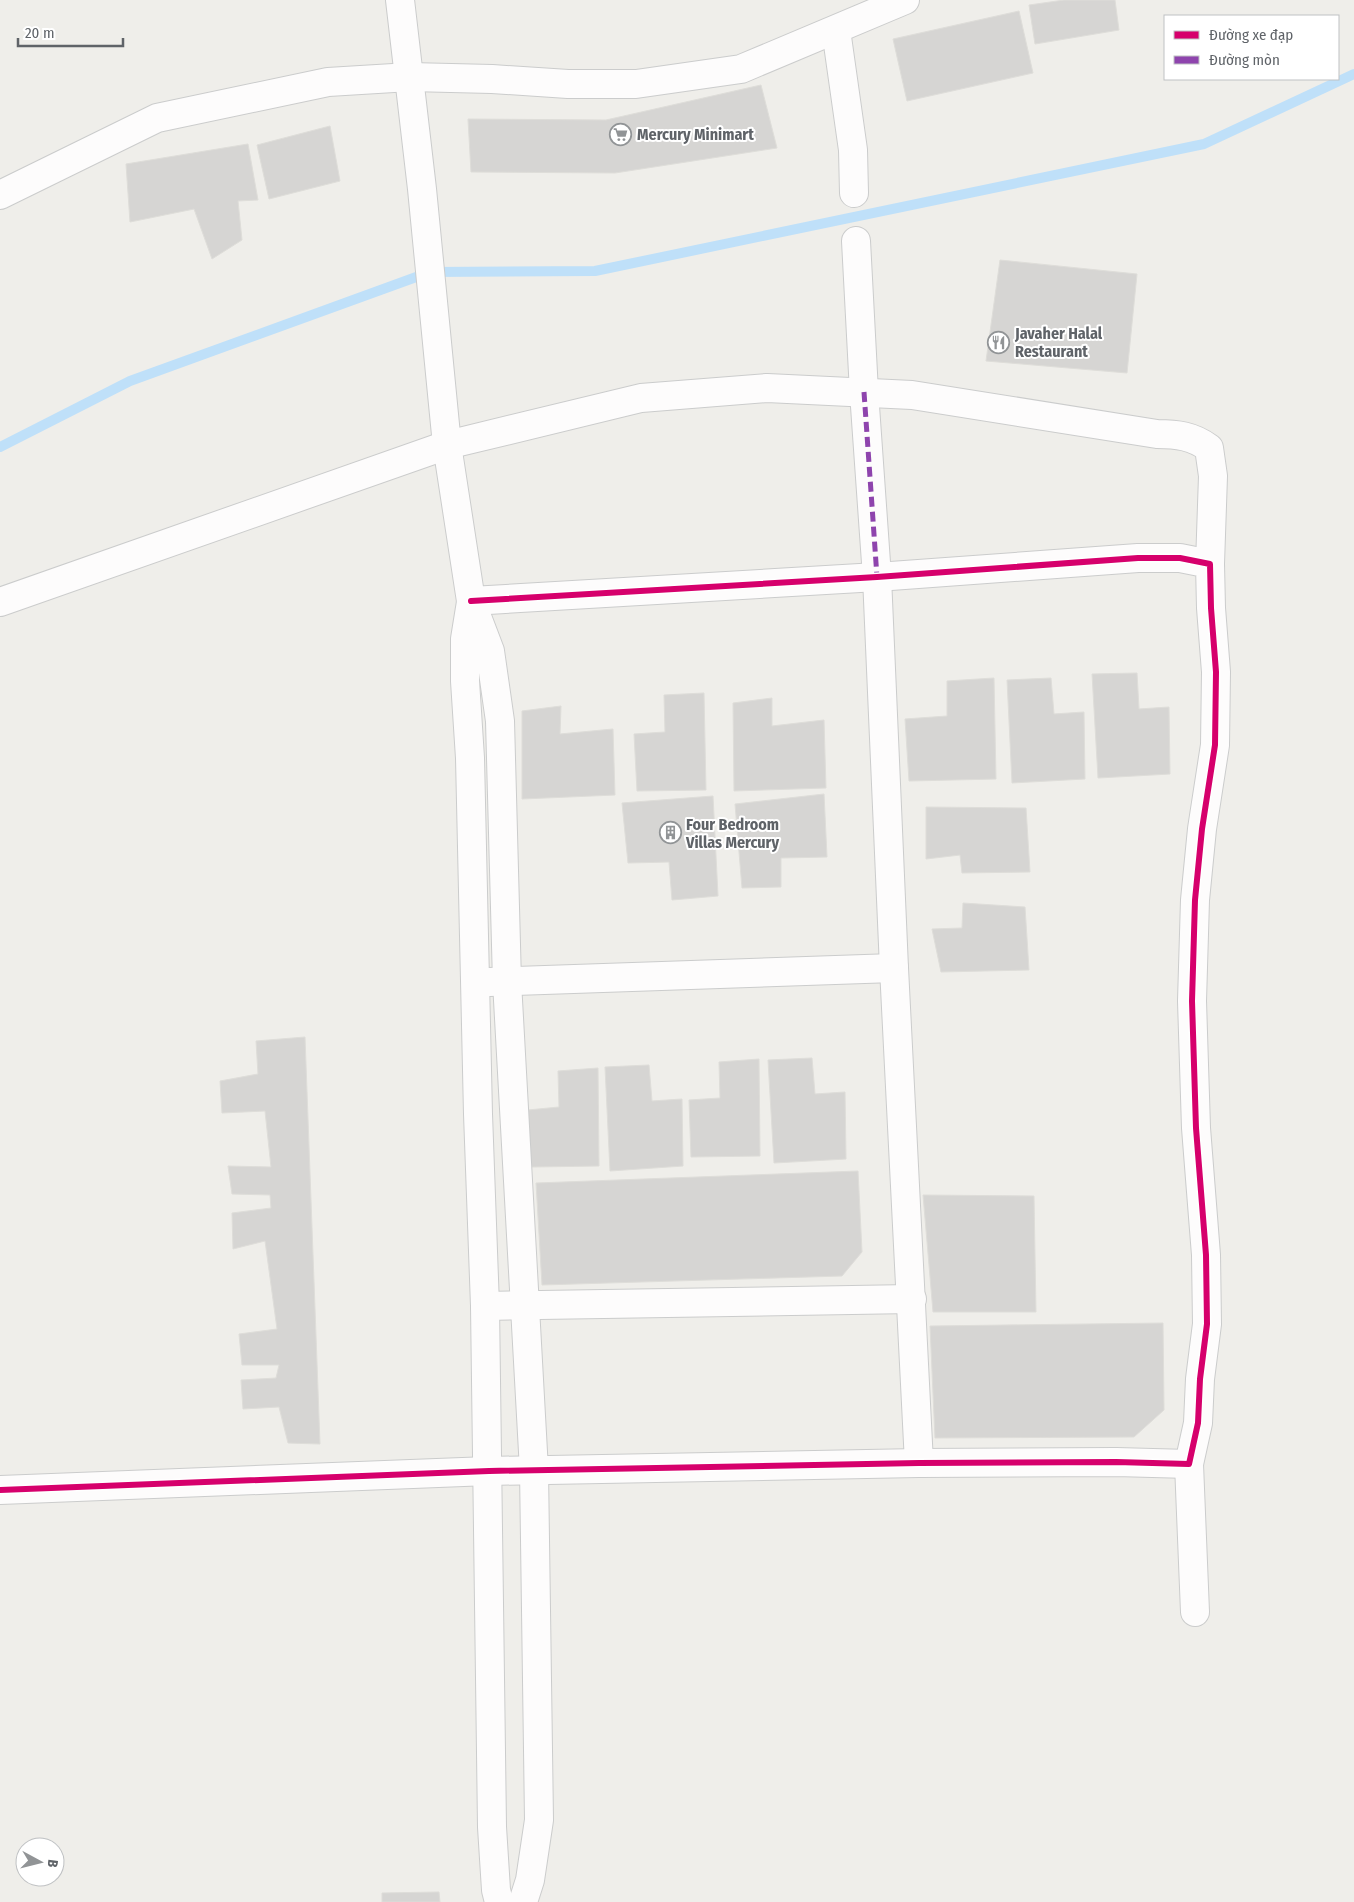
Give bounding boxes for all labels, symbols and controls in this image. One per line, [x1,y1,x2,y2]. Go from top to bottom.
scale bar [18,15,122,47]
legend [1164,15,1339,80]
text: 20 m [25,24,55,42]
text: Đường xe đạp [1209,26,1293,44]
text: Đường mòn [1209,51,1280,69]
supermarket icon: Mercury Minimart [609,122,633,146]
place label: Mercury Minimart [637,125,754,144]
place label: Javaher Halal Restaurant [1014,324,1103,361]
restaurant icon: Javaher Halal Restaurant [987,330,1011,354]
place label: Four Bedroom Villas Mercury [685,815,779,852]
building icon: Four Bedroom Villas Mercury [658,821,682,845]
north arrow [15,1837,65,1887]
text: B [43,1859,61,1869]

